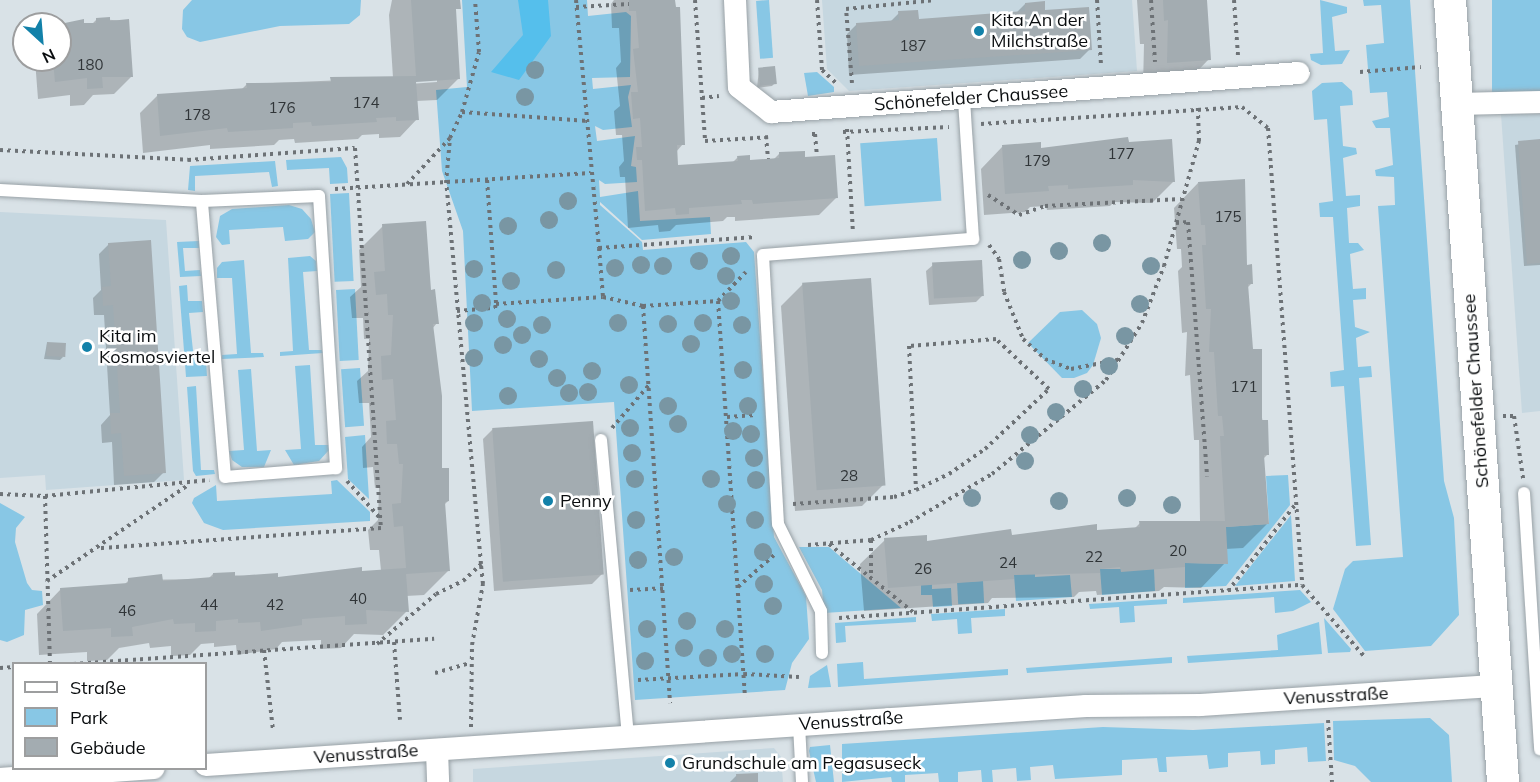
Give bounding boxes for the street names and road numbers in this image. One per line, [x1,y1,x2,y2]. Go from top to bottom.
street label: Schönefelder Chaussee [873,80,1069,116]
street label: Schönefelder Chaussee [1458,293,1494,489]
street label: Venusstraße [1283,682,1389,710]
street label: Venusstraße [798,707,904,735]
street label: Venusstraße [313,740,419,768]

